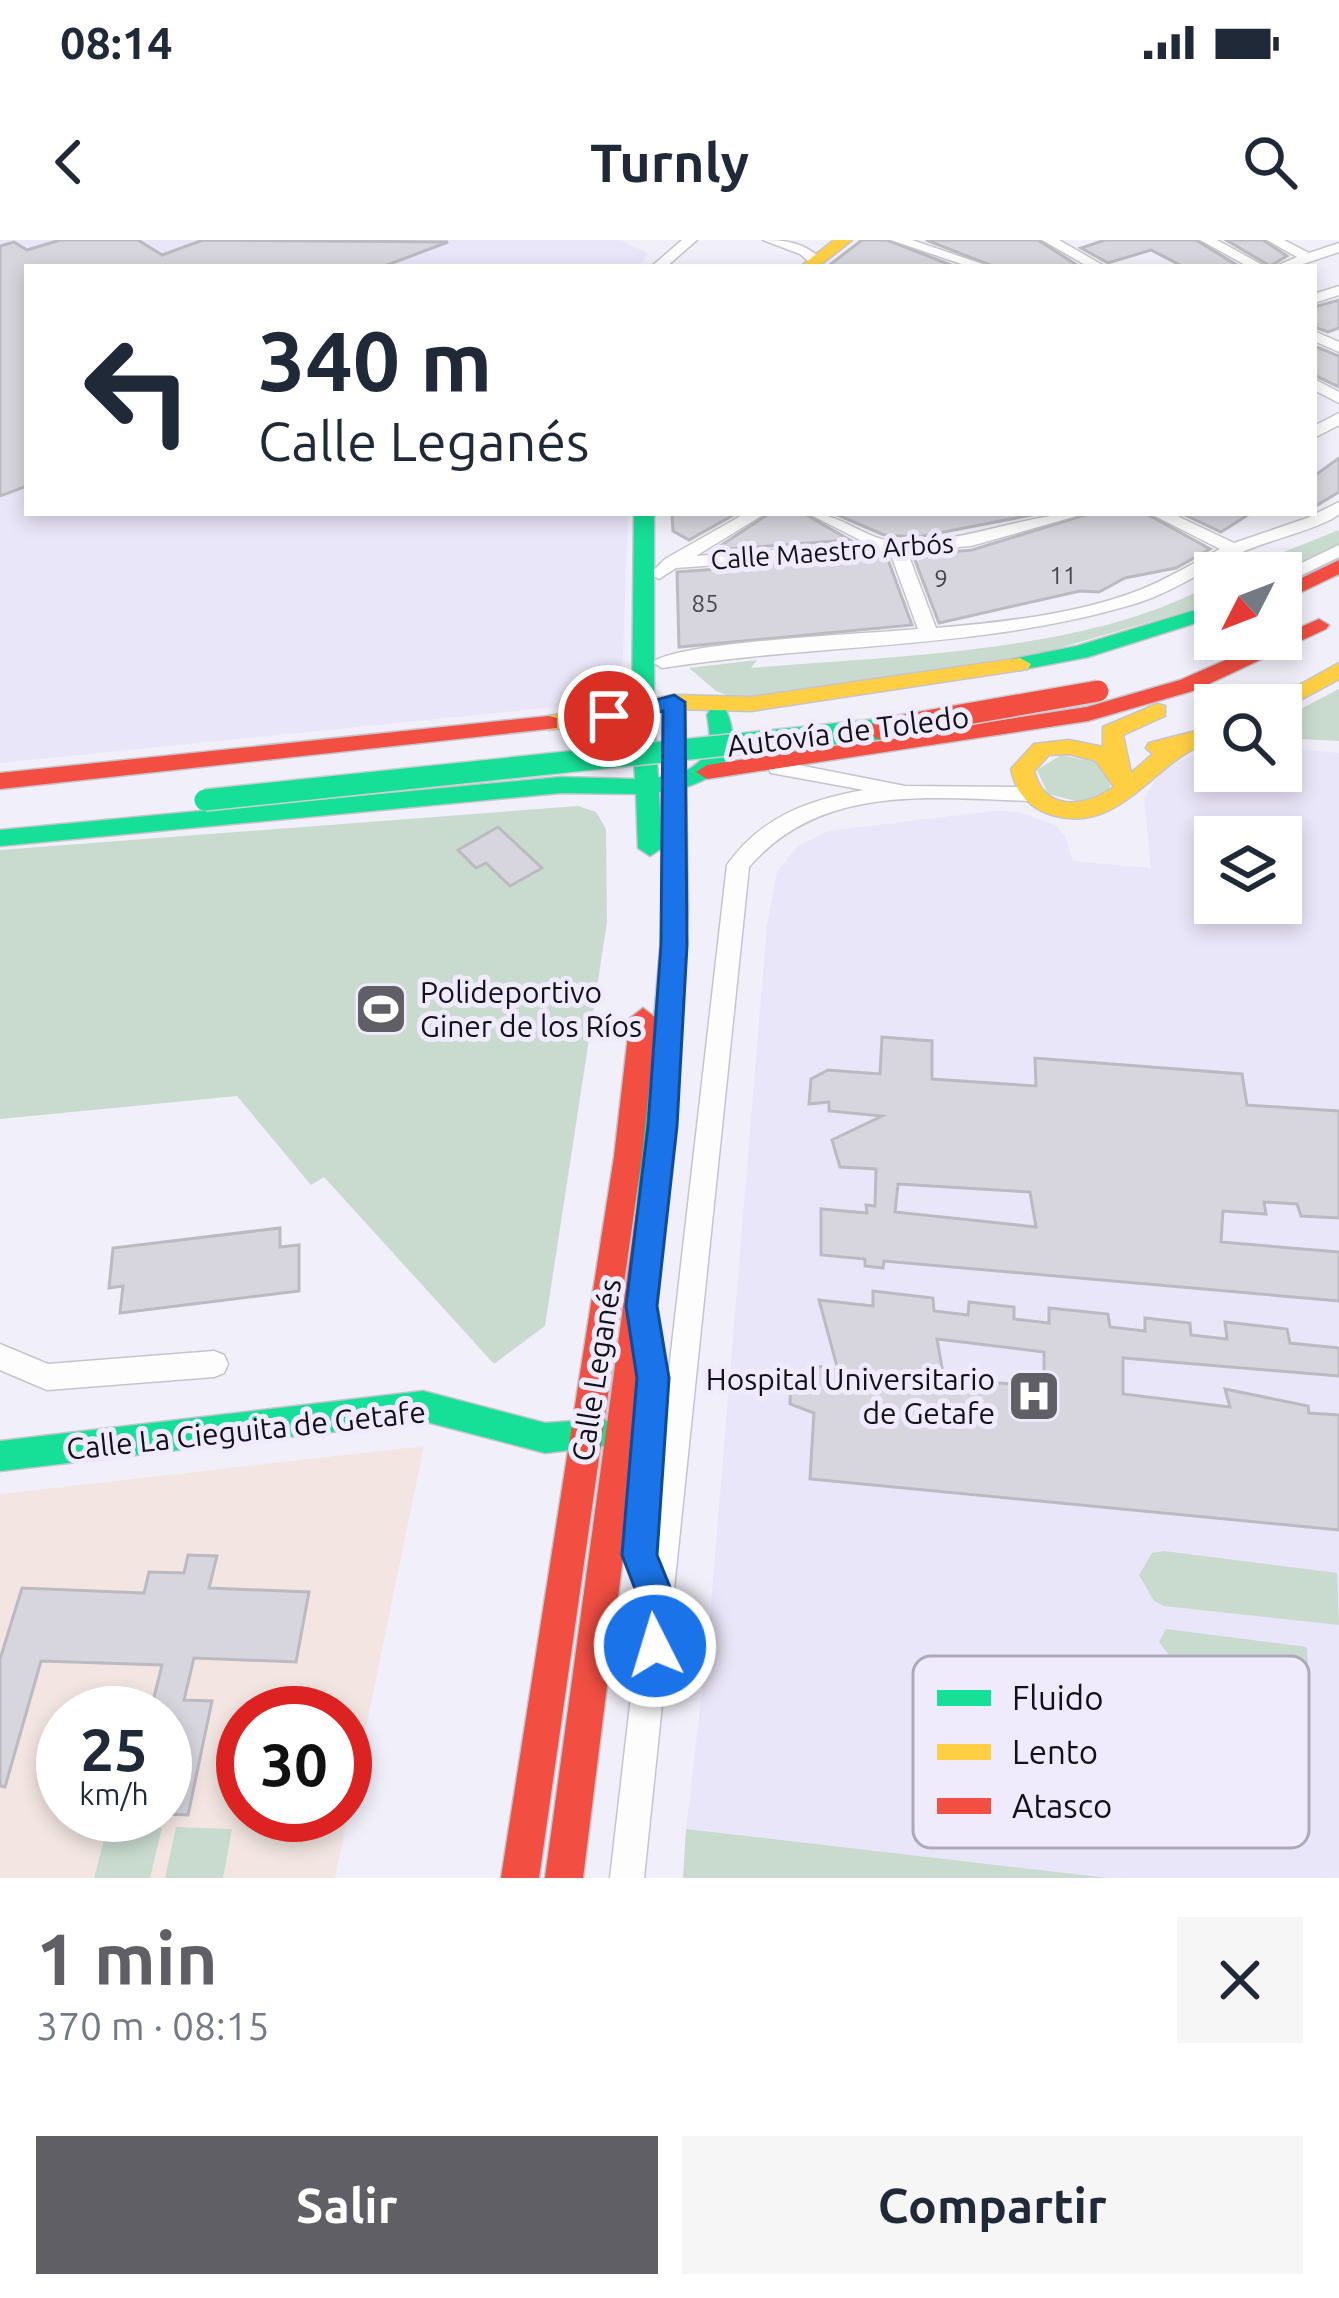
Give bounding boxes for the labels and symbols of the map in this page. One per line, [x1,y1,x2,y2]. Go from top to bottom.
street label: Calle Maestro Arbós [709,528,955,574]
north arrow [1194,552,1302,660]
house number: 11 [1049,562,1077,589]
house number: 9 [934,565,948,592]
house number: 85 [691,590,719,617]
pin [558,665,660,767]
street label: Autovía de Toledo [725,699,971,763]
place label: Polideportivo Giner de los Ríos [420,975,642,1043]
sports icon: Polideportivo Giner de los Ríos [353,981,409,1037]
street label: Calle Leganés [565,1276,627,1464]
place label: Hospital Universitario de Getafe [706,1362,995,1430]
hospital icon: Hospital Universitario de Getafe [1006,1368,1062,1424]
street label: Calle La Cieguita de Getafe [65,1394,427,1466]
position arrow [592,1583,718,1709]
legend [913,1656,1309,1848]
text: Fluido [1012,1679,1103,1716]
speed limit sign: 30 [216,1686,372,1842]
text: Lento [1012,1733,1098,1770]
text: Atasco [1012,1787,1112,1824]

